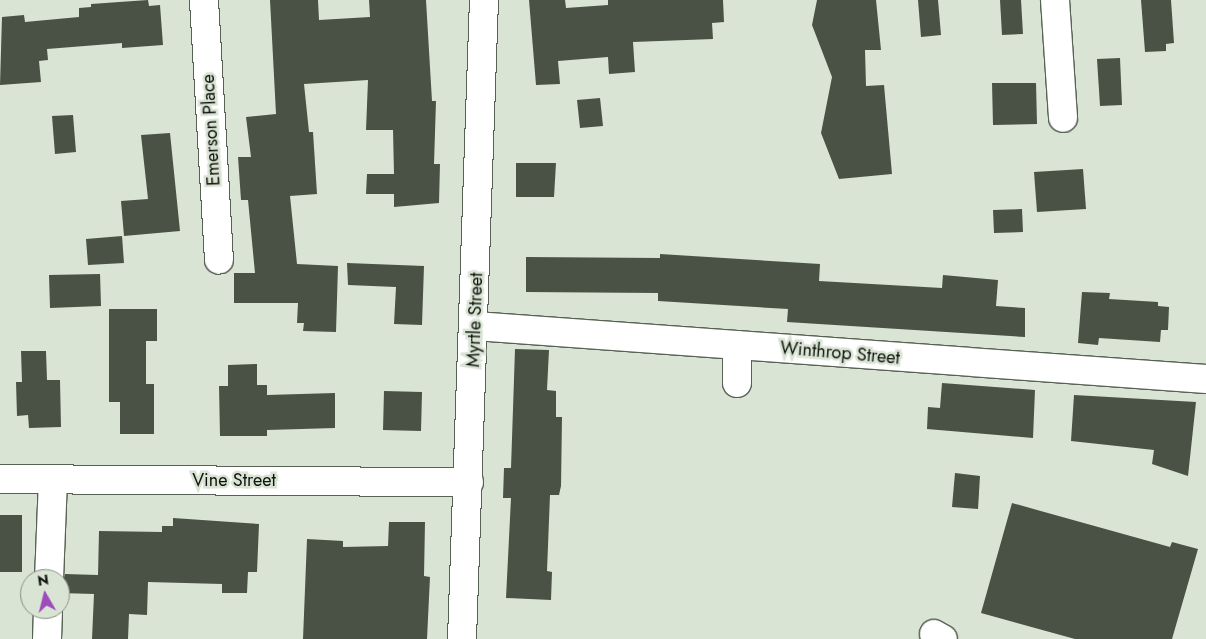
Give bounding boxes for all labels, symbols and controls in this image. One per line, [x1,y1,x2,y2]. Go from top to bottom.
street label: Emerson Place [197,74,225,186]
street label: Myrtle Street [463,272,487,368]
street label: Winthrop Street [779,337,901,369]
street label: Vine Street [192,469,276,491]
north arrow [20,569,70,619]
text: N [36,569,50,591]

